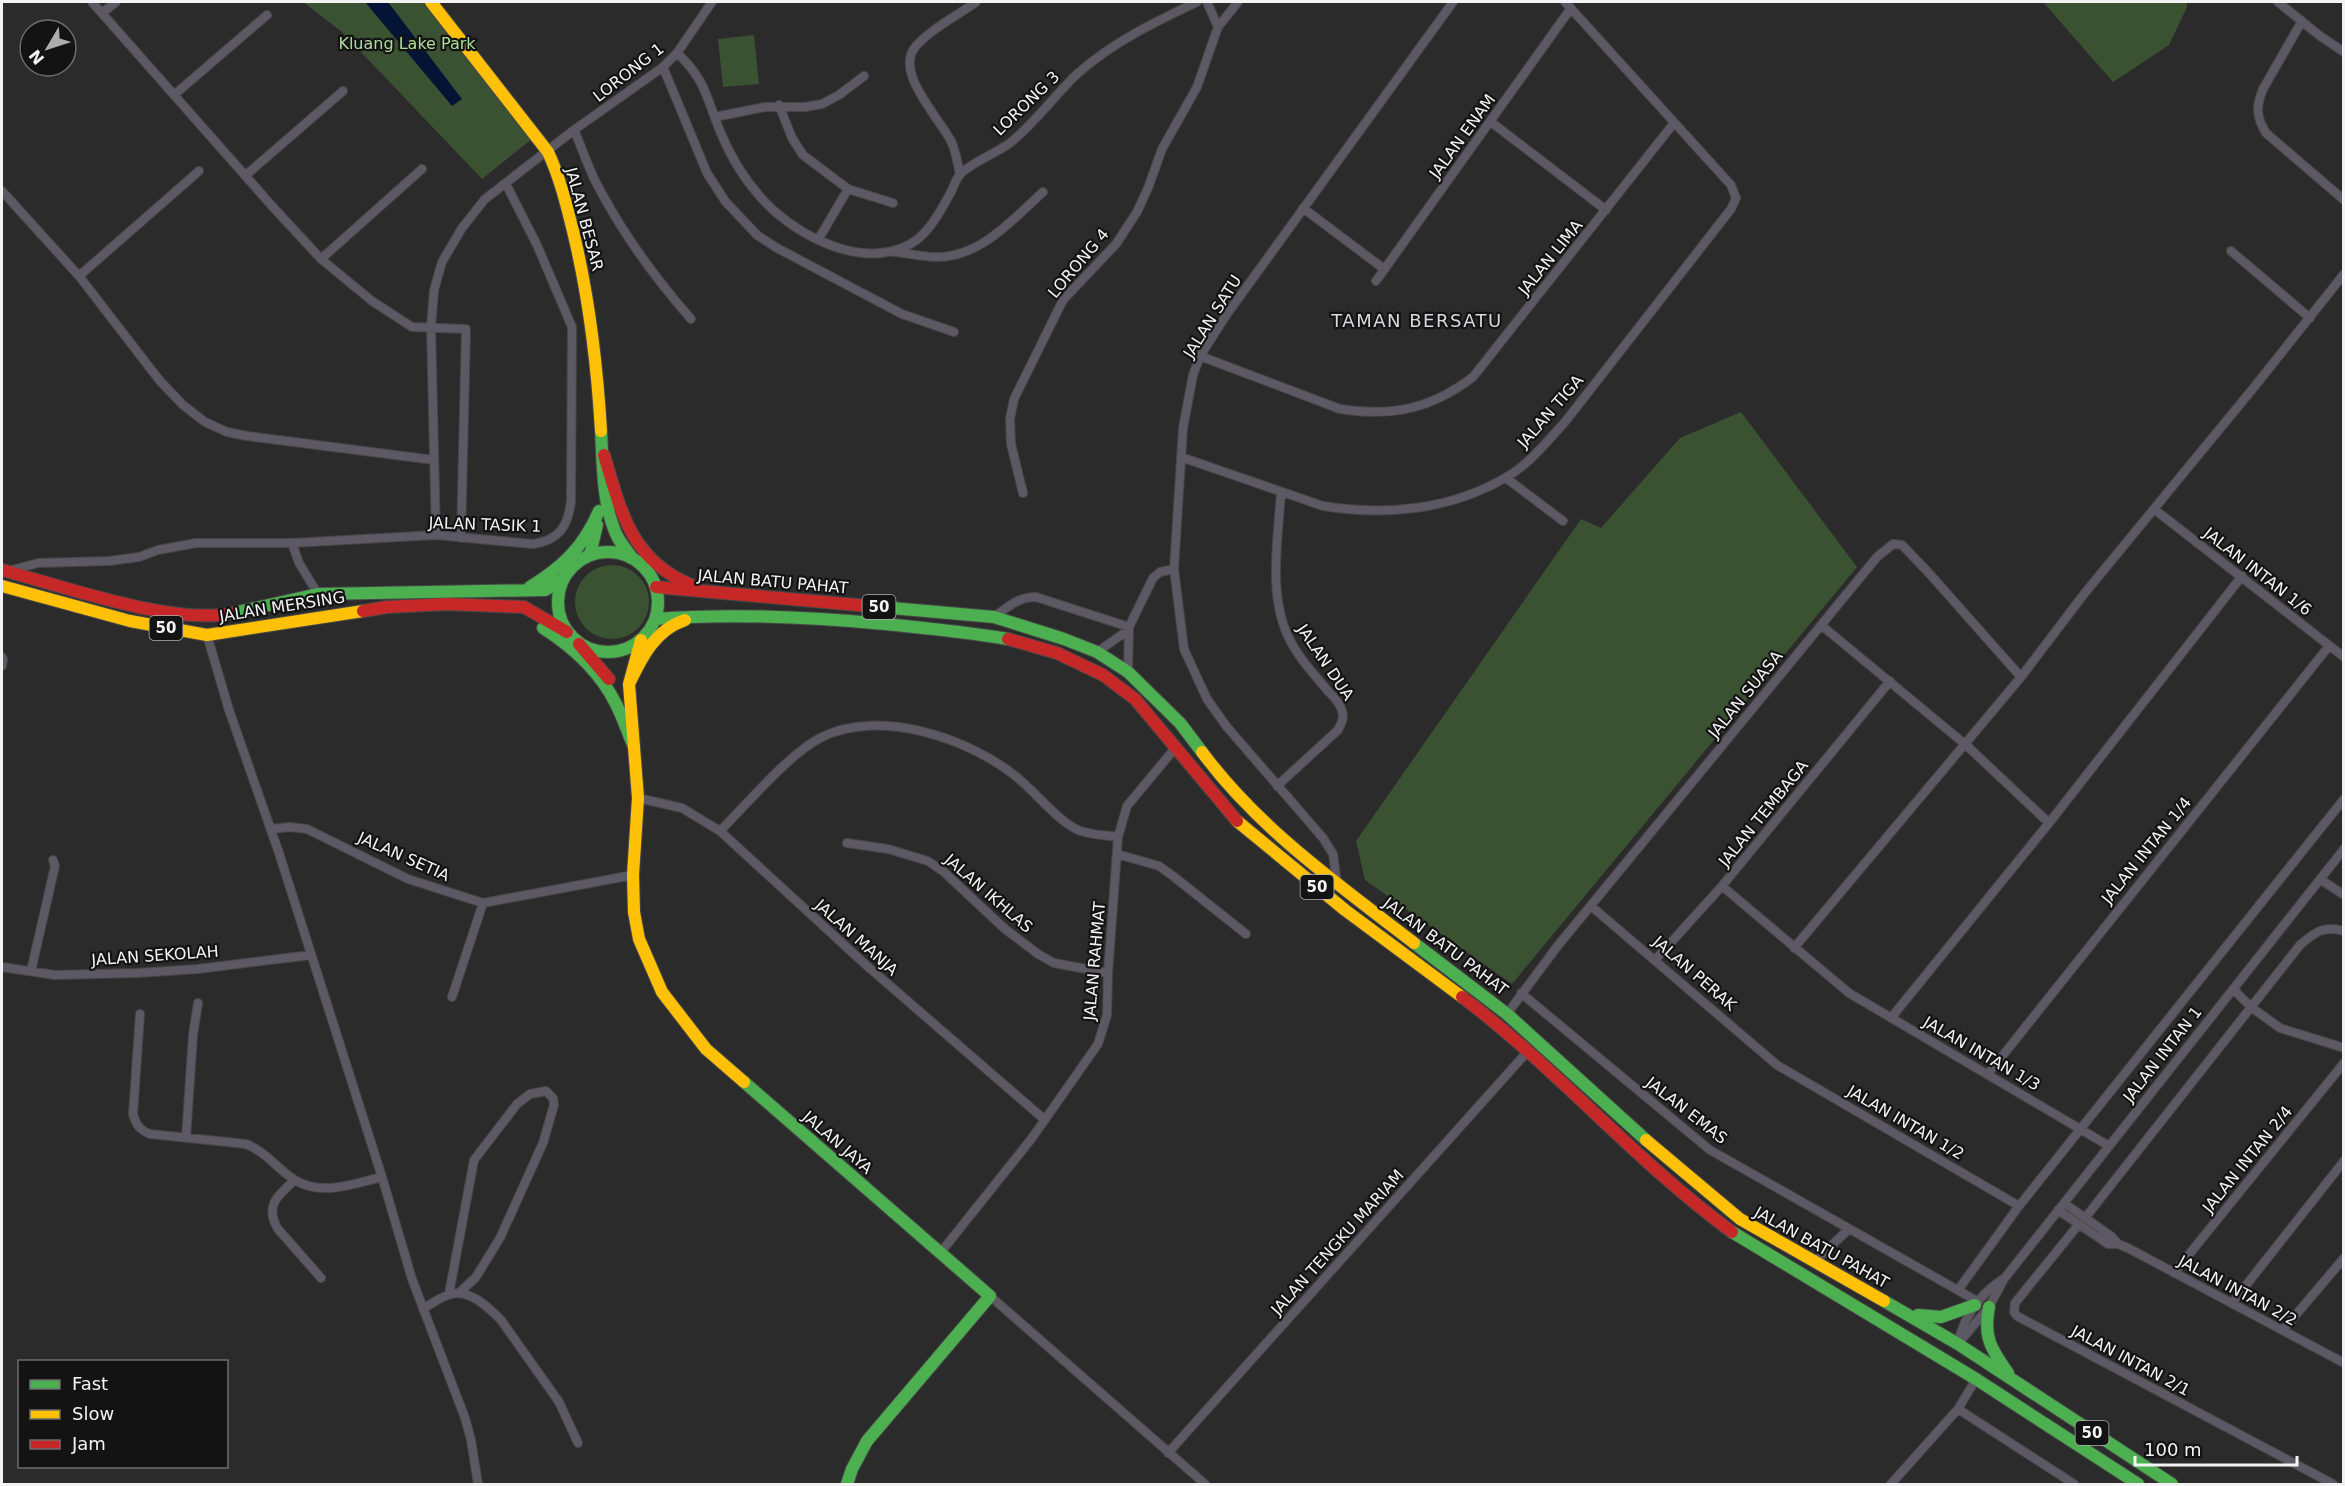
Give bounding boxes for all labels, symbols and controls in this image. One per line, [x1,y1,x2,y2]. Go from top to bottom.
north arrow [18,18,78,78]
park label: Kluang Lake Park [338,34,476,53]
street label: LORONG 1 [589,39,667,106]
text: N [25,46,48,68]
street label: LORONG 3 [989,67,1063,139]
street label: JALAN ENAM [1425,90,1499,183]
street label: JALAN BESAR [561,164,607,273]
street label: JALAN LIMA [1514,216,1586,299]
street label: LORONG 4 [1044,225,1113,302]
street label: JALAN SATU [1179,271,1245,362]
district label: TAMAN BERSATU [1330,310,1503,331]
street label: JALAN TIGA [1513,371,1587,452]
street label: JALAN TASIK 1 [427,513,542,536]
street label: JALAN INTAN 1/6 [2199,523,2315,619]
street label: JALAN BATU PAHAT [696,565,849,598]
street label: JALAN MERSING [217,587,346,626]
road number: 50 [862,595,896,619]
road number: 50 [150,616,182,640]
street label: JALAN DUA [1293,620,1358,704]
street label: JALAN SUASA [1704,647,1786,743]
street label: JALAN TEMBAGA [1714,756,1812,871]
street label: JALAN INTAN 1/4 [2097,793,2195,908]
street label: JALAN SETIA [354,827,453,885]
street label: JALAN IKHLAS [940,849,1037,937]
road number: 50 [1300,875,1334,899]
street label: JALAN BATU PAHAT [1379,893,1512,1000]
street label: JALAN MANJA [811,895,902,980]
street label: JALAN RAHMAT [1080,901,1109,1022]
street label: JALAN PERAK [1648,931,1741,1015]
street label: JALAN SEKOLAH [90,942,219,969]
street label: JALAN INTAN 1 [2119,1003,2206,1107]
street label: JALAN INTAN 1/3 [1919,1012,2044,1095]
street label: JALAN EMAS [1642,1072,1731,1148]
street label: JALAN INTAN 1/2 [1843,1081,1968,1164]
street label: JALAN INTAN 2/4 [2198,1102,2296,1217]
street label: JALAN JAYA [798,1106,877,1178]
street label: JALAN TENGKU MARIAM [1266,1166,1408,1320]
street label: JALAN BATU PAHAT [1750,1202,1893,1292]
street label: JALAN INTAN 2/2 [2174,1251,2300,1330]
street label: JALAN INTAN 2/1 [2067,1321,2193,1400]
legend [18,1360,228,1468]
text: Fast [72,1373,108,1394]
text: Slow [72,1403,114,1424]
road number: 50 [2076,1421,2108,1445]
scale bar [2135,1429,2297,1467]
text: Jam [71,1433,106,1454]
text: 100 m [2144,1439,2202,1460]

